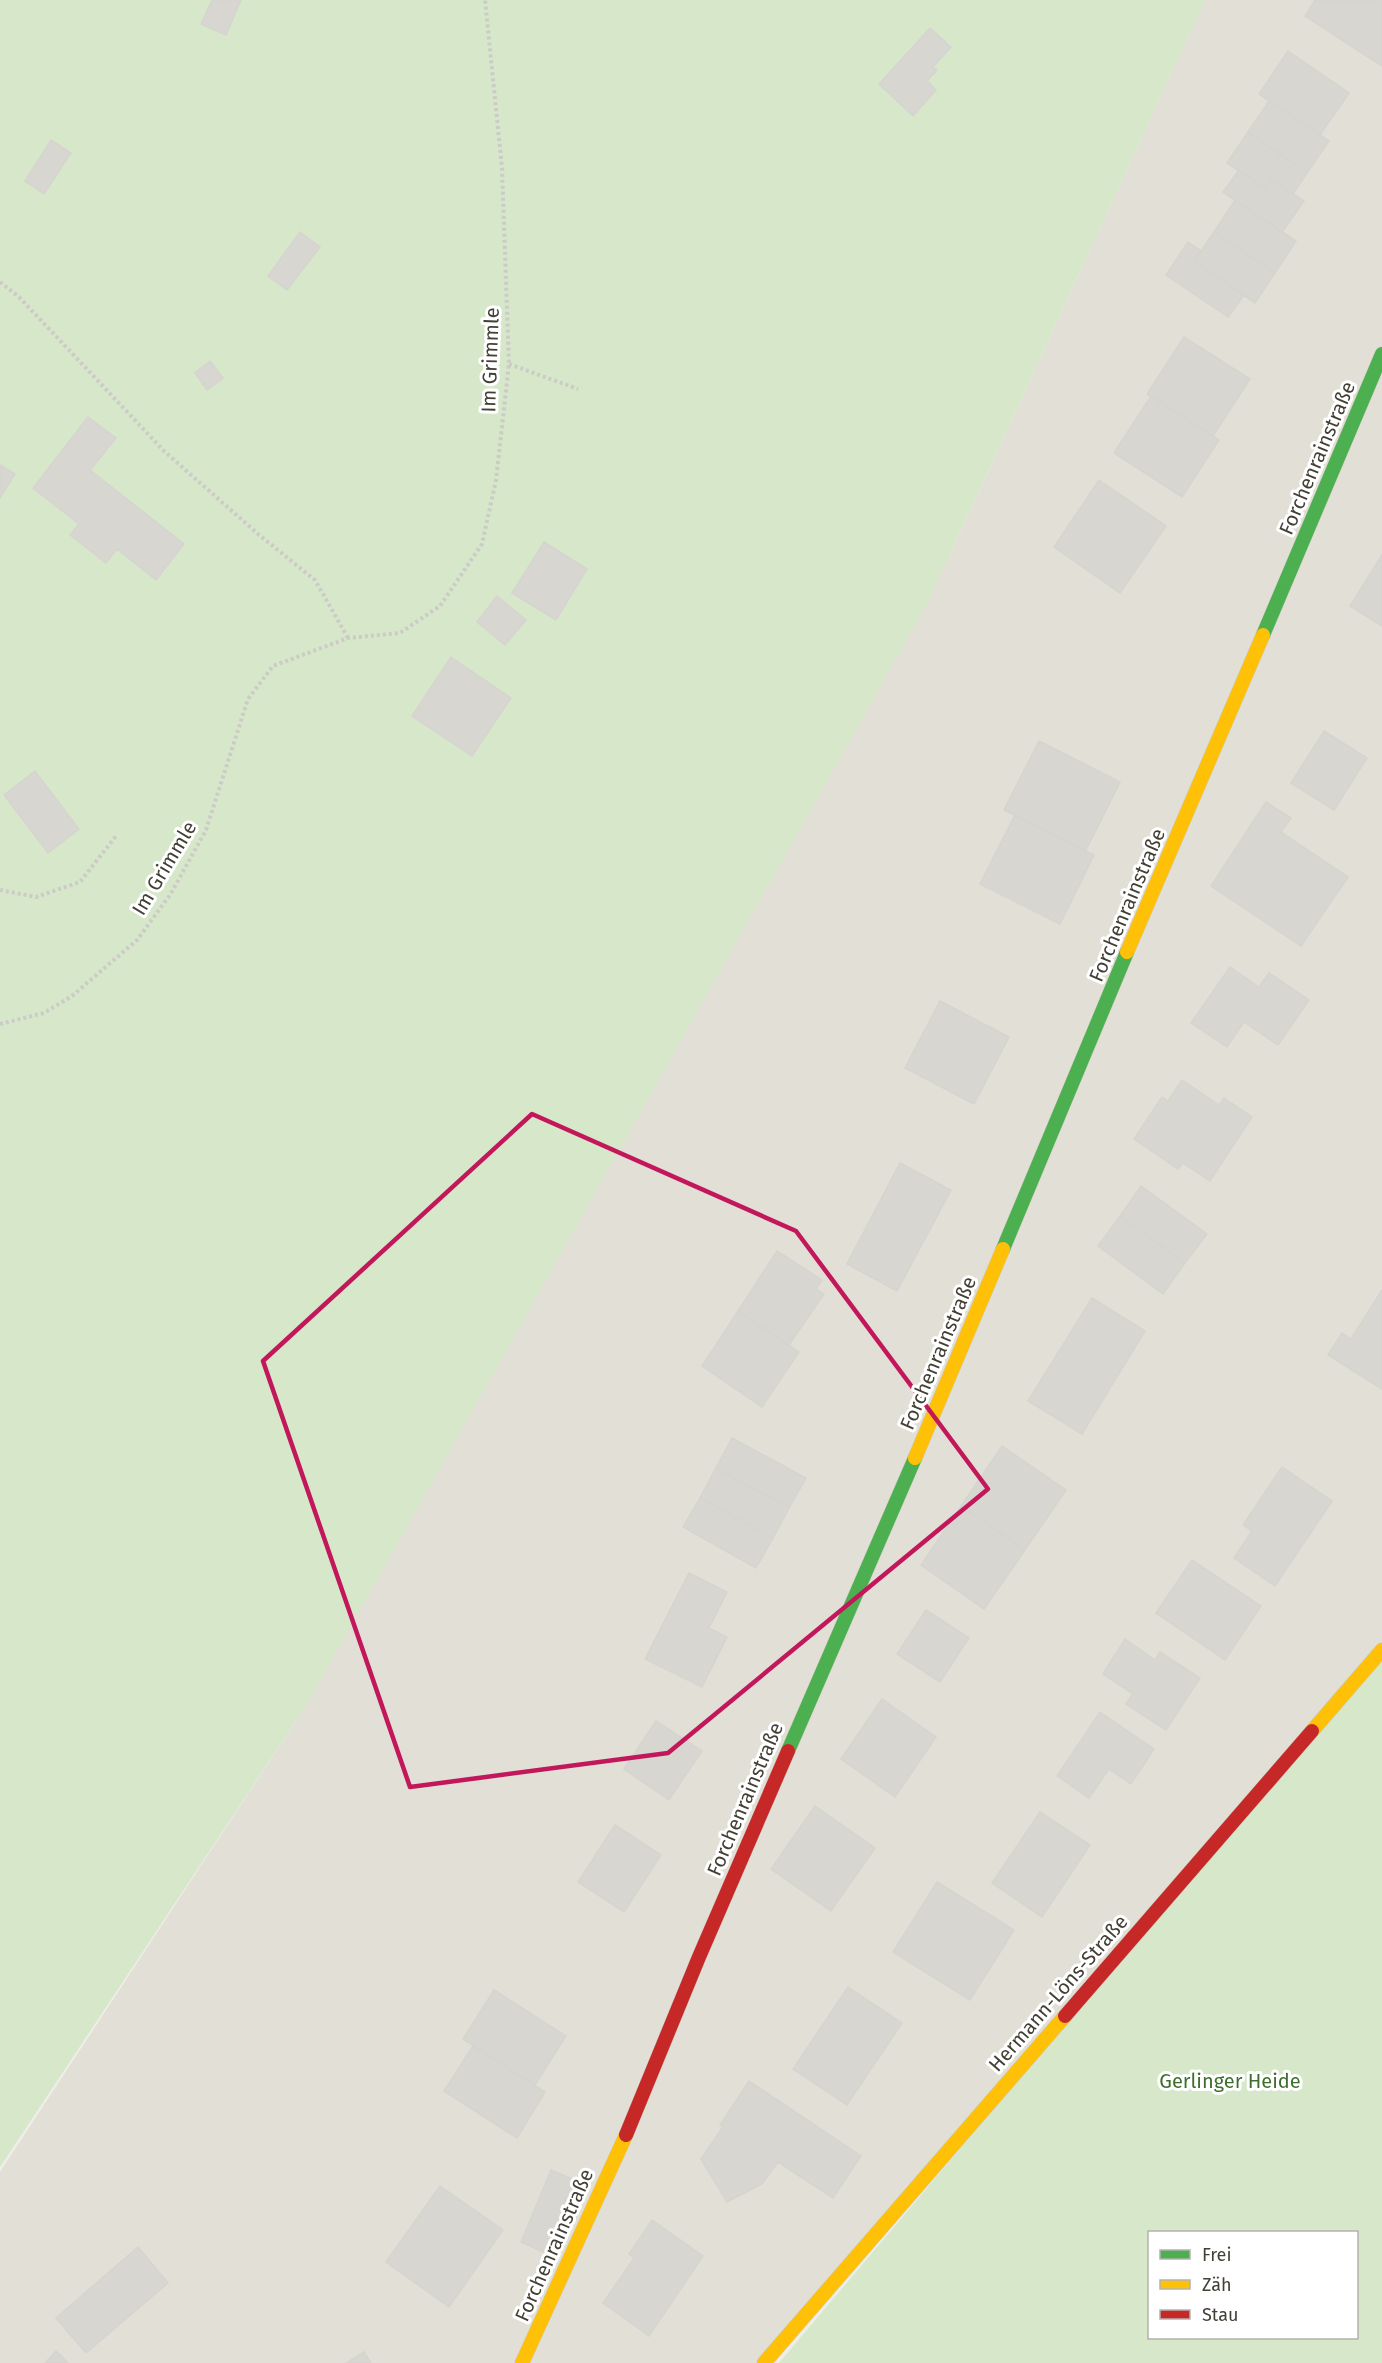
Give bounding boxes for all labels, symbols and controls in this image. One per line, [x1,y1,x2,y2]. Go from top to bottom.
street label: Im Grimmle [476,307,504,413]
street label: Forchenrainstraße [1274,378,1360,538]
street label: Im Grimmle [127,817,201,919]
street label: Forchenrainstraße [1084,825,1170,985]
street label: Forchenrainstraße [895,1273,981,1433]
street label: Forchenrainstraße [702,1719,788,1879]
street label: Hermann-Löns-Straße [983,1910,1133,2076]
park label: Gerlinger Heide [1159,2069,1301,2093]
street label: Forchenrainstraße [510,2165,598,2325]
legend [1148,2231,1358,2339]
text: Frei [1202,2244,1232,2266]
text: Zäh [1202,2274,1231,2296]
text: Stau [1202,2304,1238,2326]

